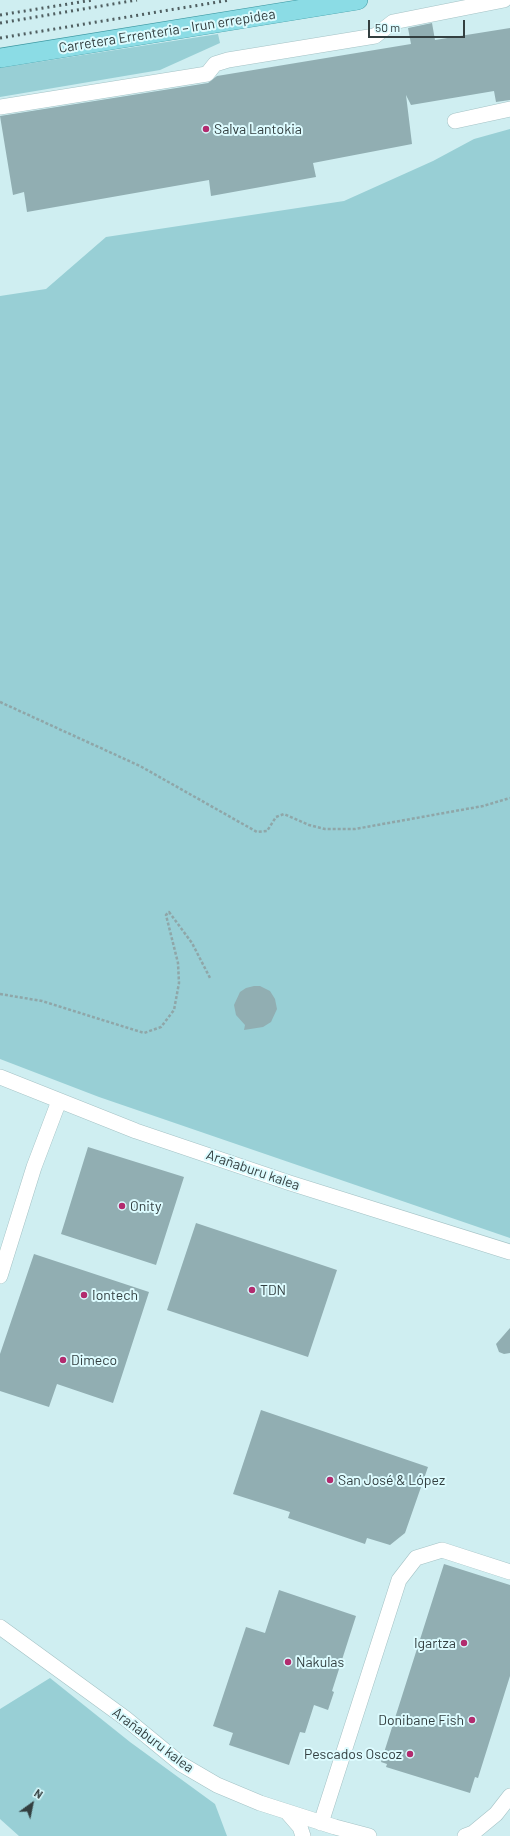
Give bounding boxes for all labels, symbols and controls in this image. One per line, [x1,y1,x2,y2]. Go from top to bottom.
street label: Carretera Errenteria – Irun errepidea [57,6,277,56]
scale bar [370,12,467,38]
text: 50 m [375,20,400,34]
place label: Salva Lantokia [214,121,302,137]
marker: Salva Lantokia [201,124,211,134]
street label: Arañaburu kalea [204,1146,302,1194]
place label: Onity [130,1198,161,1214]
marker: Onity [117,1201,127,1211]
place label: TDN [260,1282,286,1298]
marker: TDN [247,1285,257,1295]
place label: Iontech [92,1287,138,1303]
marker: Iontech [79,1290,89,1300]
place label: Dimeco [71,1352,117,1368]
marker: Dimeco [58,1355,68,1365]
place label: San José & López [338,1472,445,1488]
marker: San José & López [325,1475,335,1485]
place label: Igartza [414,1635,456,1651]
marker: Igartza [459,1638,469,1648]
place label: Nakulas [296,1654,344,1670]
marker: Nakulas [283,1657,293,1667]
street label: Arañaburu kalea [109,1704,197,1776]
place label: Donibane Fish [378,1712,464,1728]
marker: Donibane Fish [467,1715,477,1725]
place label: Pescados Oscoz [304,1746,402,1762]
marker: Pescados Oscoz [405,1749,415,1759]
north arrow [12,1784,52,1824]
text: N [32,1786,45,1801]

